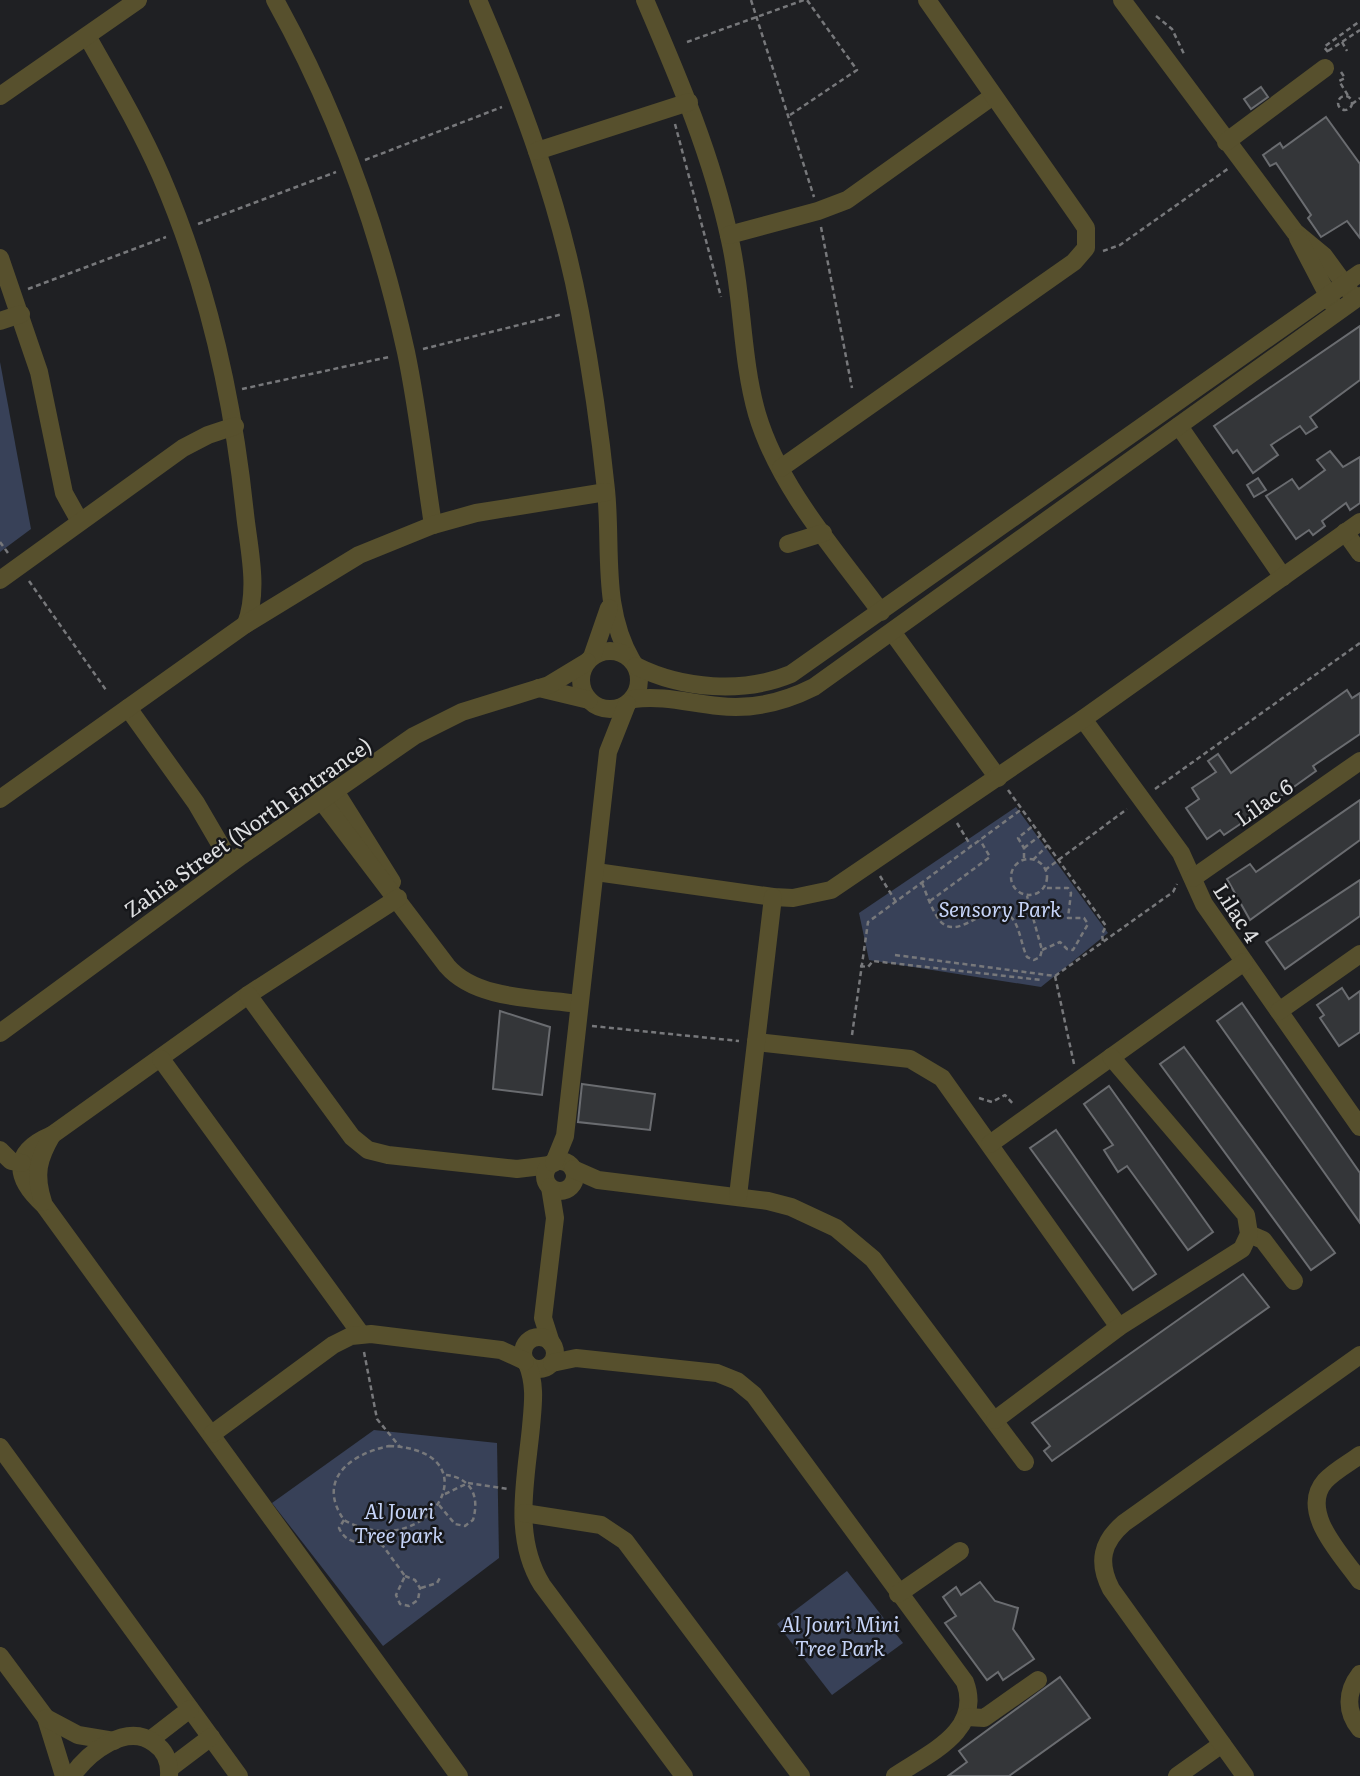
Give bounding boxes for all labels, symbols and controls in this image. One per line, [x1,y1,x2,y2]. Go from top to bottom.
street label: Zahia Street (North Entrance) [117,729,377,923]
street label: Lilac 6 [1228,770,1298,832]
street label: Lilac 4 [1207,876,1269,948]
park label: Sensory Park [939,892,1062,923]
park label: Al Jouri Tree park [354,1494,444,1549]
park label: Al Jouri Mini Tree Park [780,1607,900,1662]

